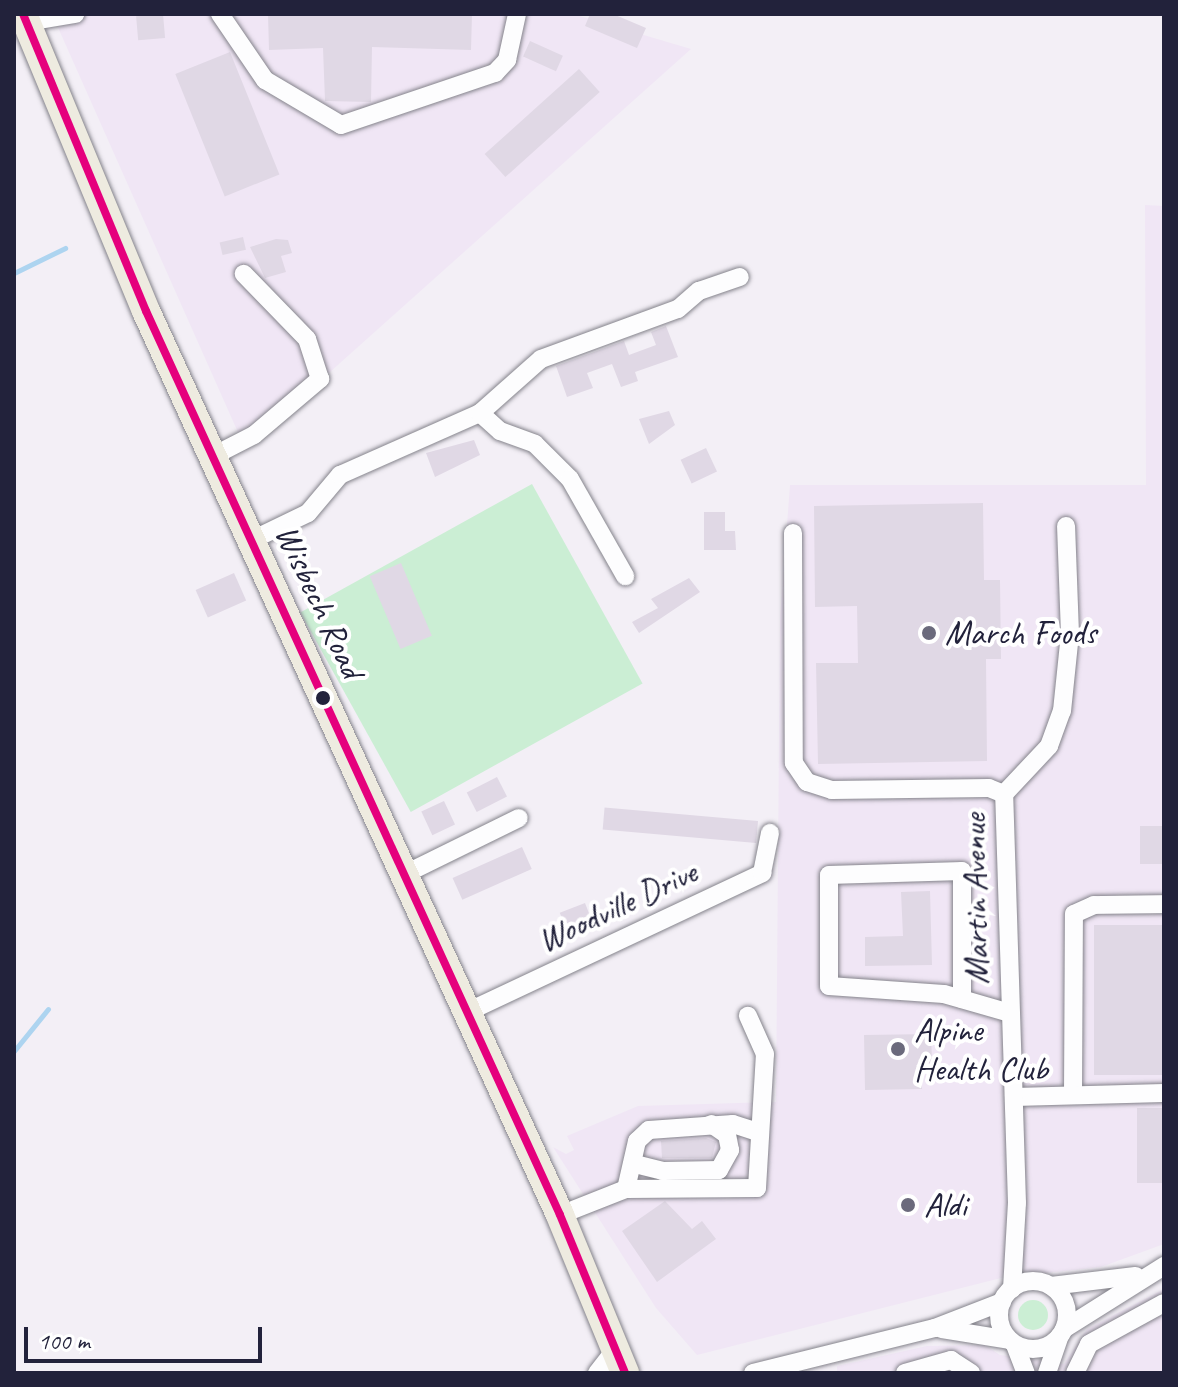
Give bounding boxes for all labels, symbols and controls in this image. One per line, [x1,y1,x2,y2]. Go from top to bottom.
street label: Wisbech Road [267,519,373,683]
place label: March Foods [945,613,1096,653]
marker: March Foods [920,624,938,642]
unlabelled marker [315,690,331,706]
street label: Martin Avenue [953,813,997,985]
street label: Woodville Drive [531,851,703,961]
place label: Alpine Health Club [914,1009,1048,1088]
marker: Alpine Health Club [889,1040,907,1058]
place label: Aldi [924,1185,967,1225]
marker: Aldi [899,1196,917,1214]
scale bar [28,1311,266,1361]
text: 100 m [38,1326,90,1356]

